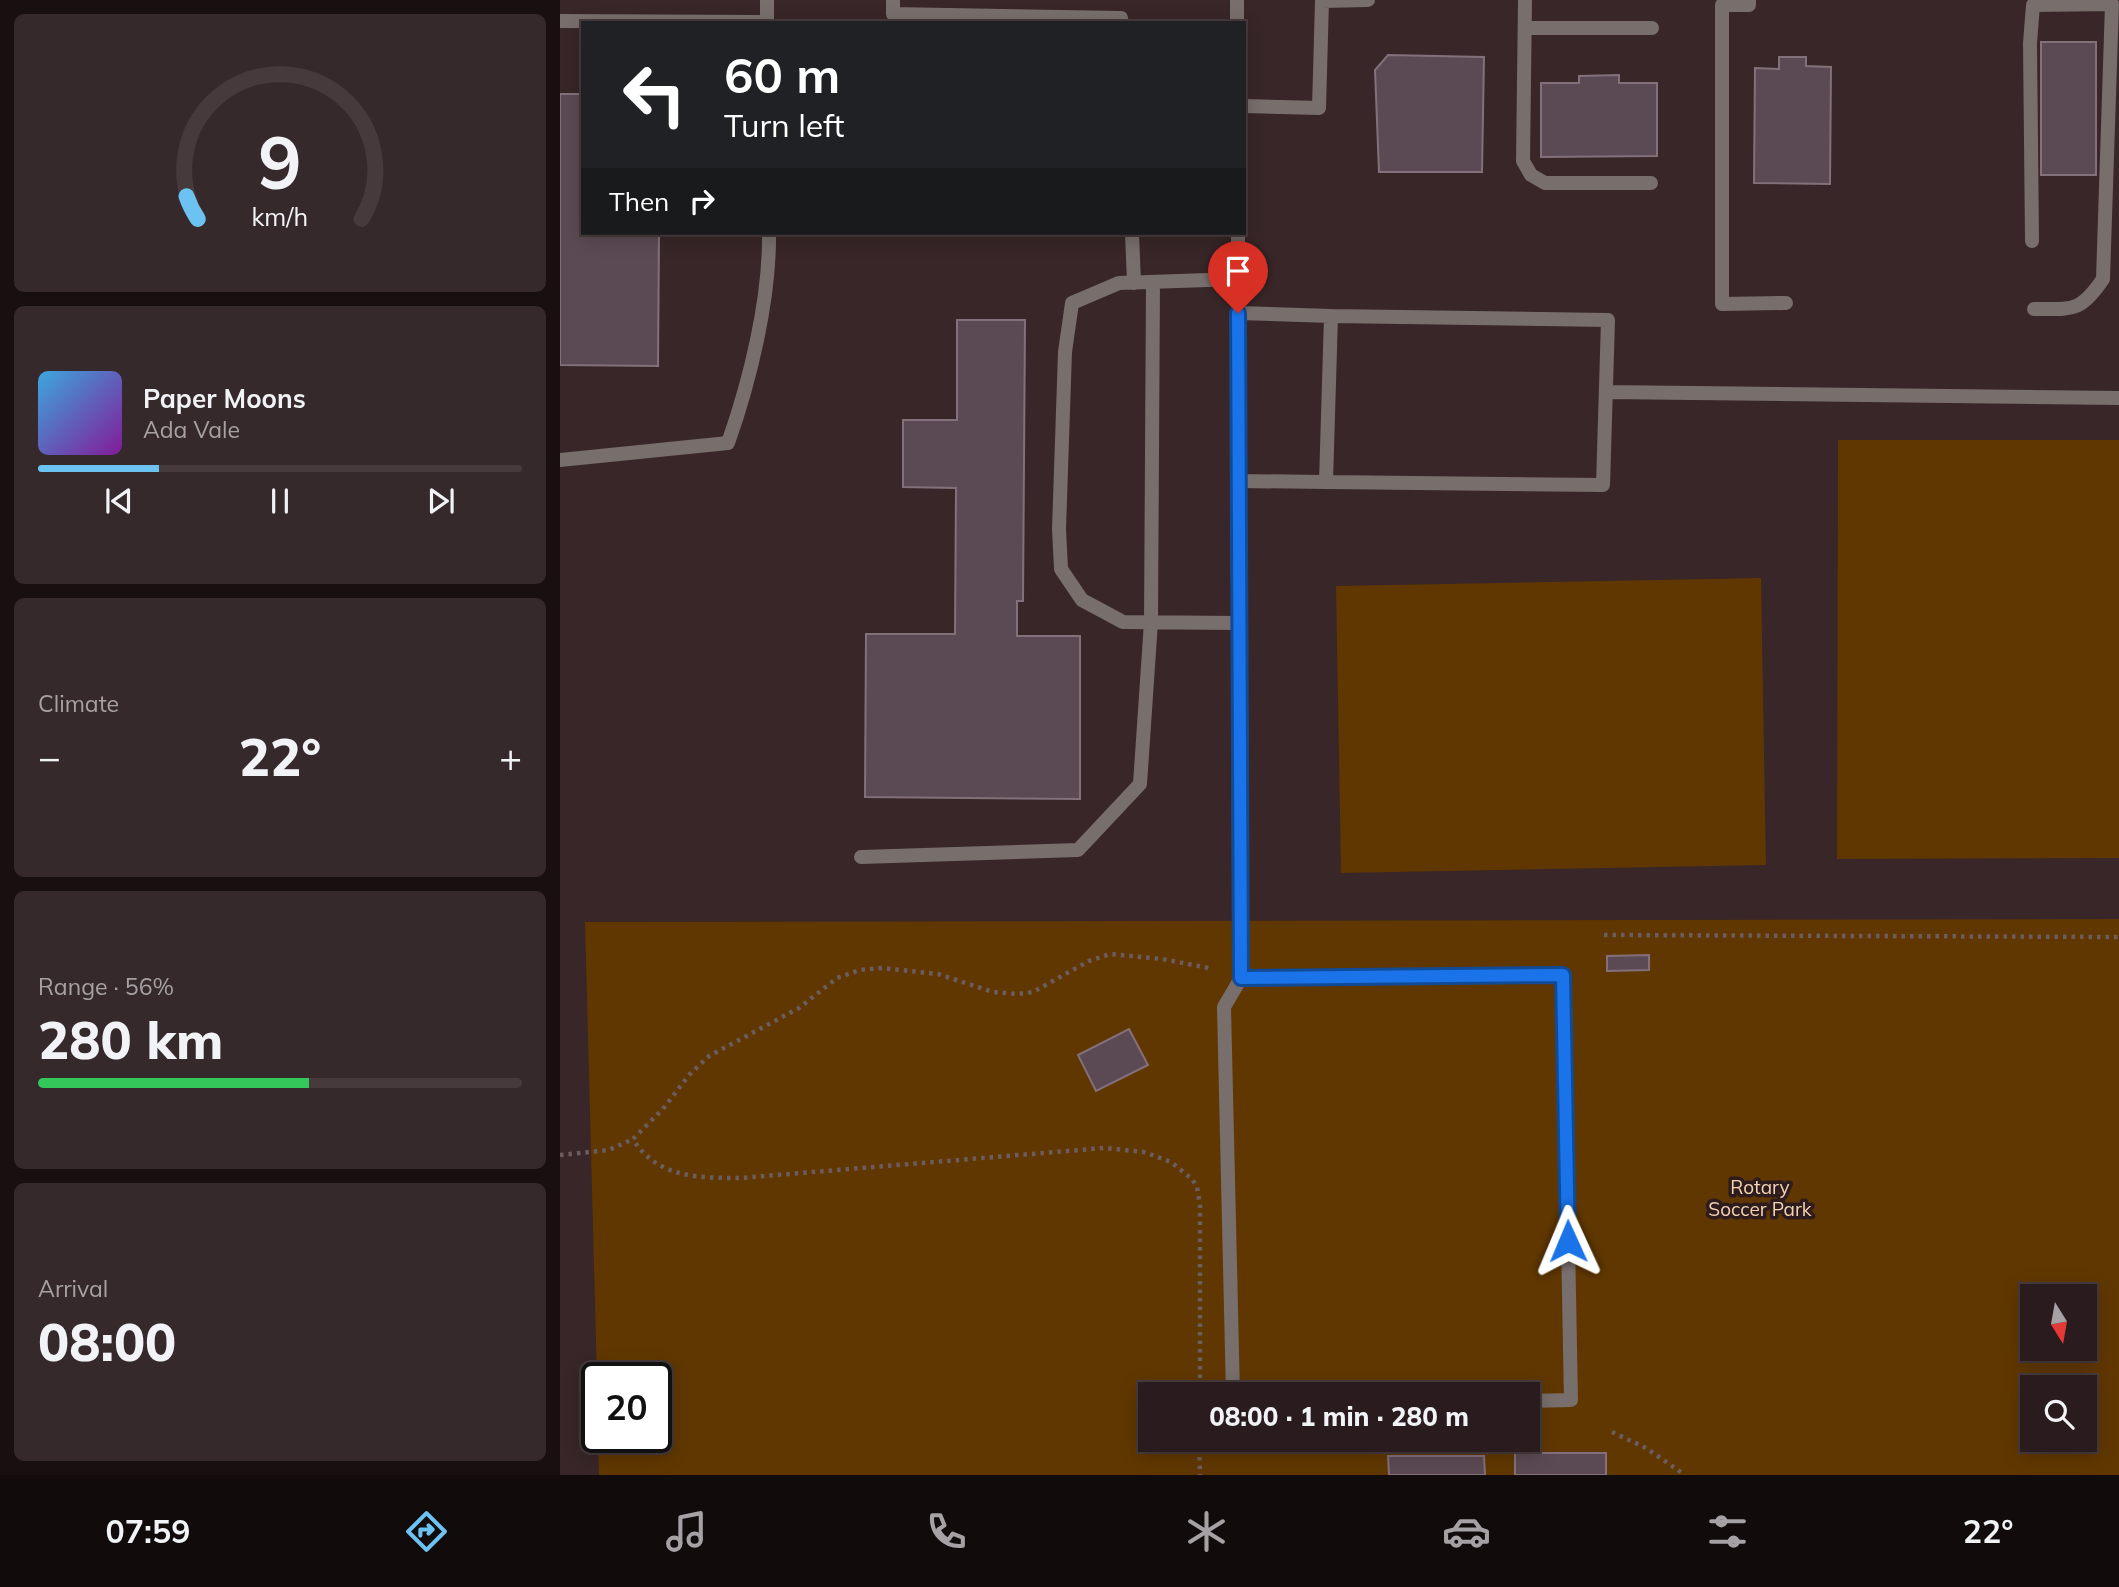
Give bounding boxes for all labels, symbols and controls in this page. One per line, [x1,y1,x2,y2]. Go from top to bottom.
text: 60 m [724,44,840,105]
icon: left [609,49,700,140]
text: Turn left [724,105,844,145]
text: 9 [258,116,302,207]
icon: right [683,182,721,220]
text: Then [609,185,669,218]
text: km/h [252,201,308,232]
pin [1208,241,1268,313]
icon: arrive [1219,252,1257,290]
text: Paper Moons [143,382,306,415]
text: Ada Vale [143,415,240,444]
icon: previous [100,482,138,520]
icon: pause [261,482,299,520]
icon: next [422,482,460,520]
text: Climate [38,689,119,718]
text: 22° [239,724,321,789]
text: − [38,733,61,781]
text: + [499,733,522,781]
text: Range · 56% [38,972,174,1001]
text: 280 km [38,1007,223,1072]
park label: Rotary Soccer Park [1708,1175,1812,1221]
position arrow [1531,1204,1605,1278]
text: Arrival [38,1274,108,1303]
north arrow [2020,1284,2096,1362]
map controls [2020,1284,2097,1452]
text: 08:00 [38,1309,176,1374]
speed limit sign: 20 [581,1362,672,1453]
button: search [2020,1375,2097,1452]
text: 08:00 · 1 min · 280 m [1209,1400,1469,1433]
icon: directions [402,1507,451,1556]
icon: music [662,1507,711,1556]
icon: phone [922,1507,971,1556]
icon: climate [1182,1507,1231,1556]
icon: car [1442,1507,1491,1556]
icon: filters [1703,1507,1752,1556]
text: 07:59 [106,1511,190,1551]
text: 22° [1963,1511,2013,1551]

